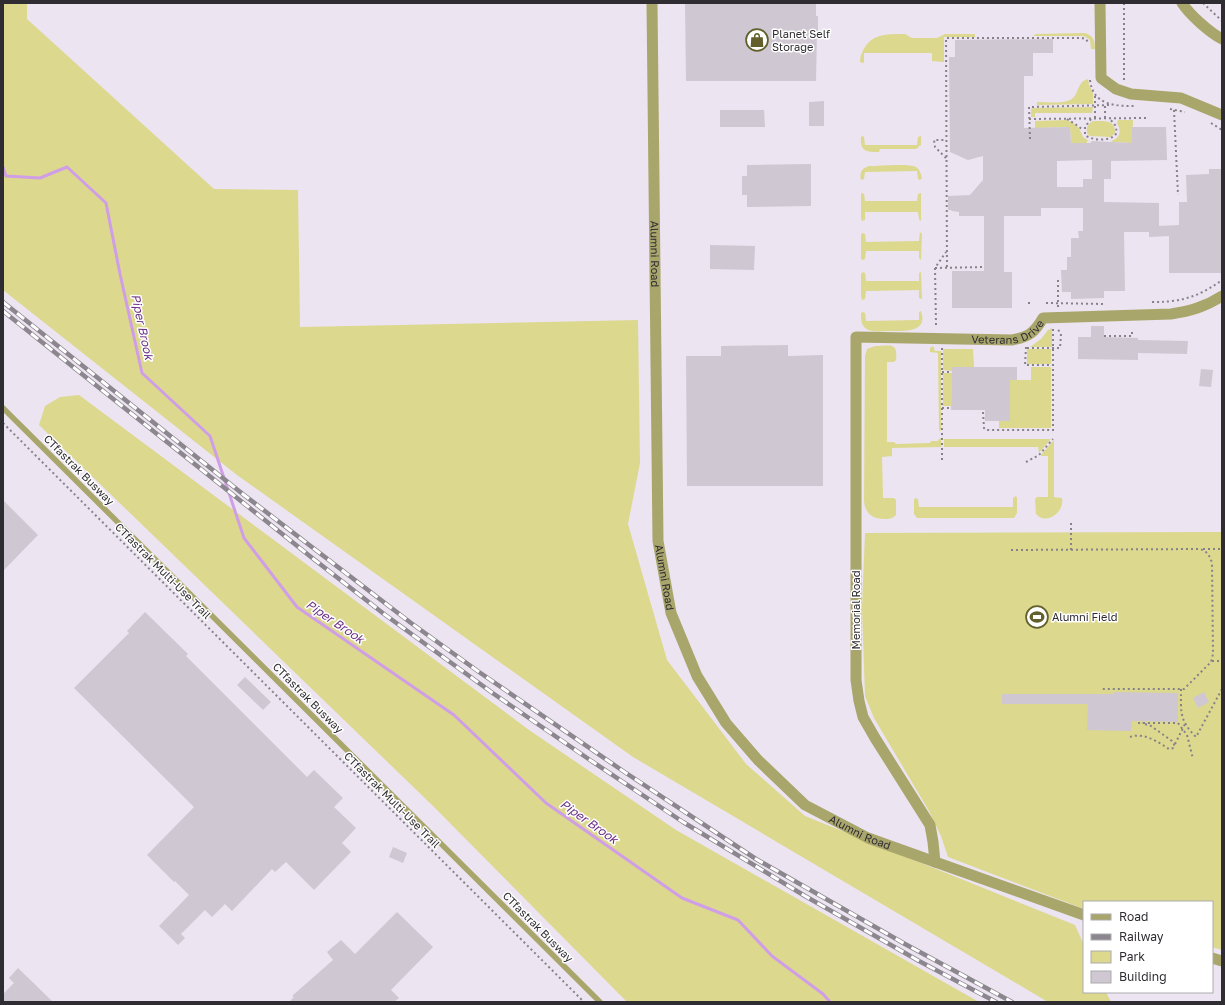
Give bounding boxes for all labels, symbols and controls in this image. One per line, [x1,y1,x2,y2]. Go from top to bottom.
shop icon: Planet Self Storage [744,27,770,53]
place label: Planet Self Storage [772,27,830,53]
street label: Alumni Road [648,221,662,287]
water label: Piper Brook [128,293,157,362]
street label: Veterans Drive [971,317,1046,346]
street label: CTfastrak Busway [41,432,117,508]
street label: CTfastrak Multi-Use Trail [113,520,214,622]
street label: Alumni Road [653,543,677,611]
street label: Memorial Road [849,571,862,649]
water label: Piper Brook [303,597,368,647]
sports icon: Alumni Field [1024,604,1050,630]
place label: Alumni Field [1052,610,1118,623]
street label: CTfastrak Busway [270,660,346,736]
street label: CTfastrak Multi-Use Trail [342,749,443,851]
water label: Piper Brook [558,796,622,848]
street label: Alumni Road [827,812,893,852]
street label: CTfastrak Busway [500,889,576,965]
legend [1083,901,1213,993]
text: Road [1119,909,1148,924]
text: Railway [1119,929,1164,944]
text: Park [1119,949,1145,964]
text: Building [1119,969,1167,984]

